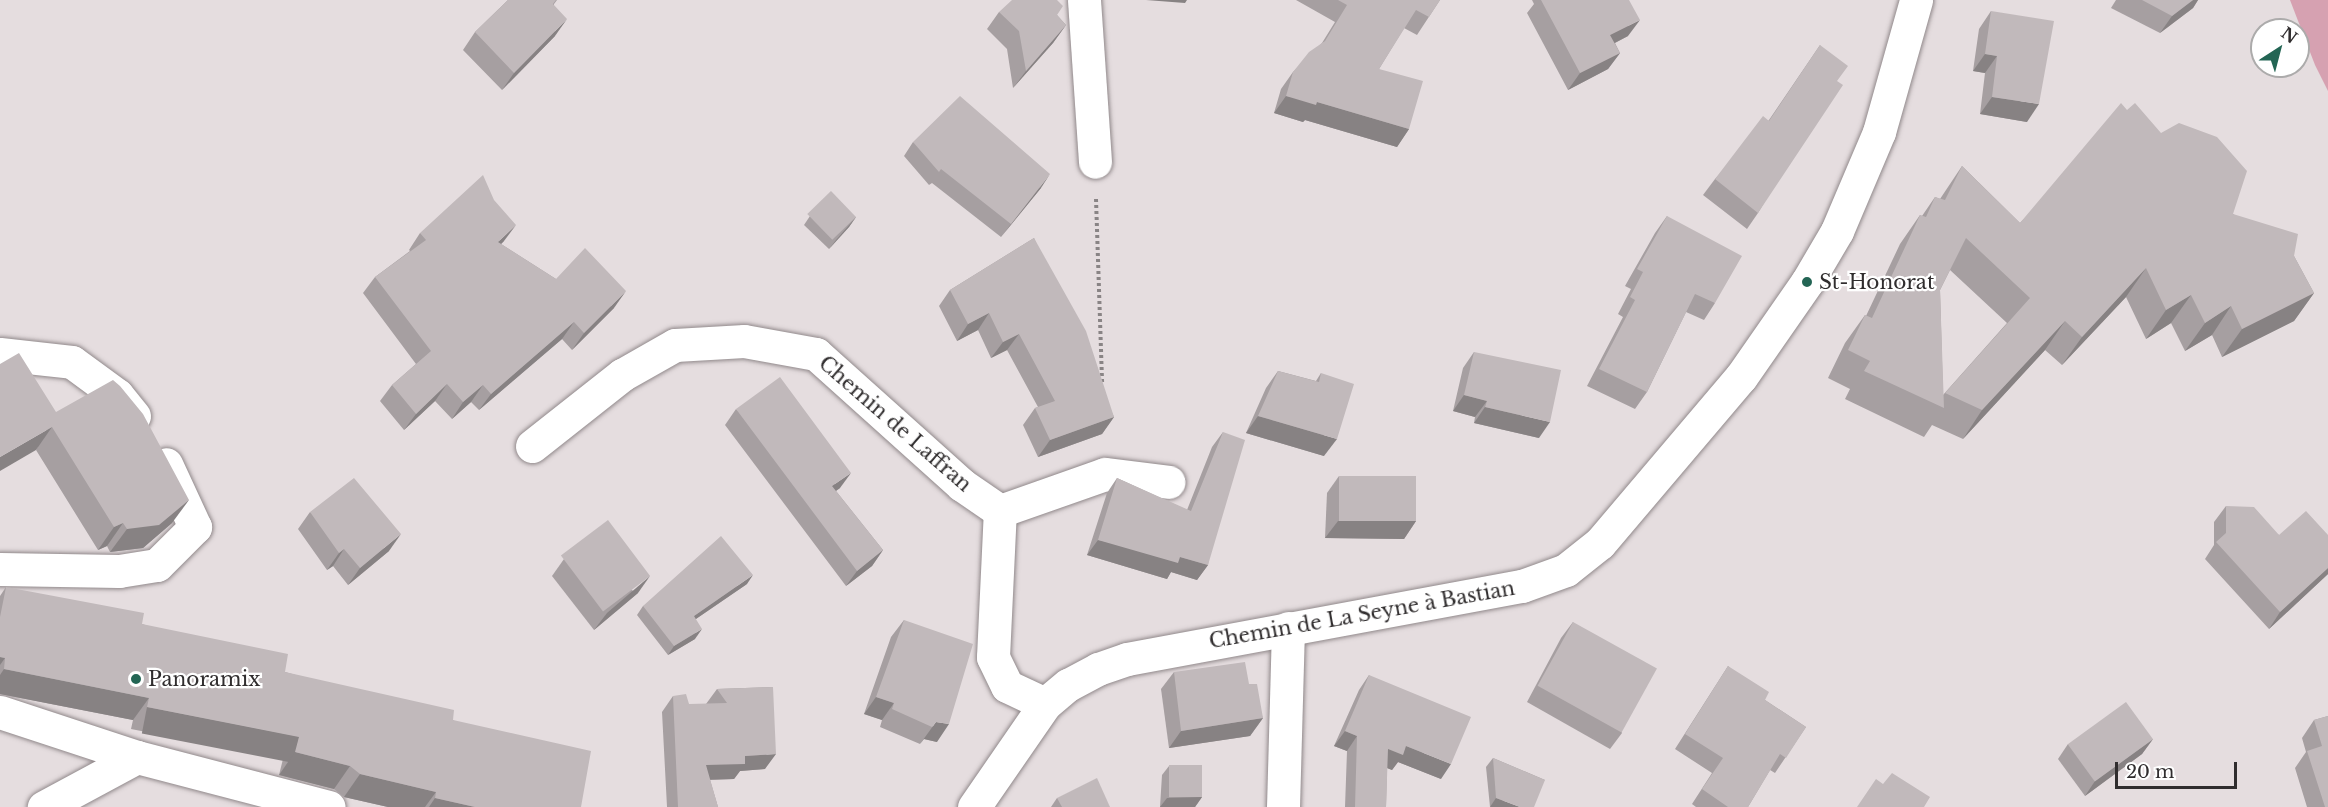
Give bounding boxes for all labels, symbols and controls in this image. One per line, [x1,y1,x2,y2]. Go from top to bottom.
north arrow [2250,18,2310,78]
text: N [2277,23,2301,48]
place label: St-Honorat [1819,270,1934,294]
marker: St-Honorat [1800,275,1814,289]
street label: Chemin de Laffran [814,351,976,497]
street label: Chemin de La Seyne à Bastian [1207,576,1517,654]
place label: Panoramix [148,667,261,691]
marker: Panoramix [129,672,143,686]
scale bar [2118,750,2240,788]
text: 20 m [2126,761,2174,783]

